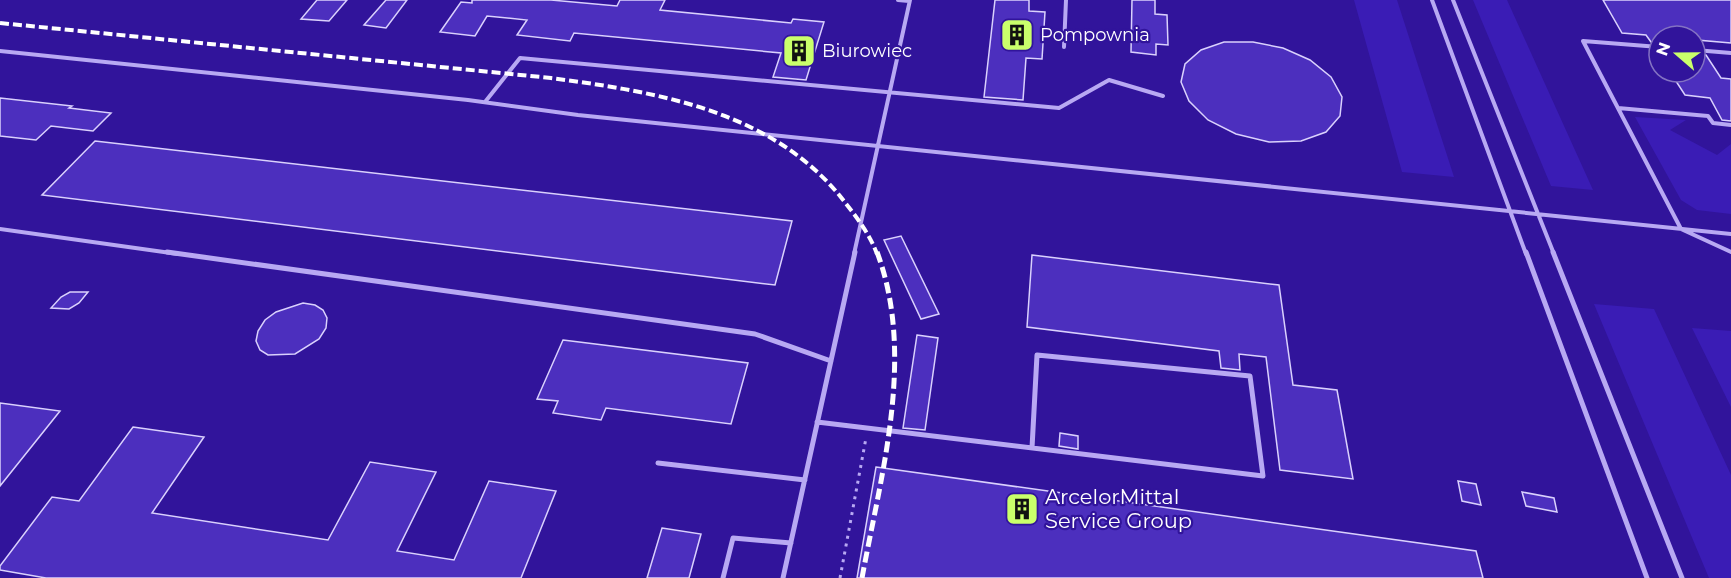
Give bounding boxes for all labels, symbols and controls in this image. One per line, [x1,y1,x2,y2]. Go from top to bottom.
building icon: Pompownia [999,17,1035,53]
place label: Pompownia [1040,24,1150,46]
north arrow [1647,24,1707,84]
building icon: Biurowiec [781,33,817,69]
place label: Biurowiec [822,40,912,62]
text: N [1652,40,1675,58]
place label: ArcelorMittal Service Group [1045,484,1192,533]
building icon: ArcelorMittal Service Group [1004,491,1040,527]

